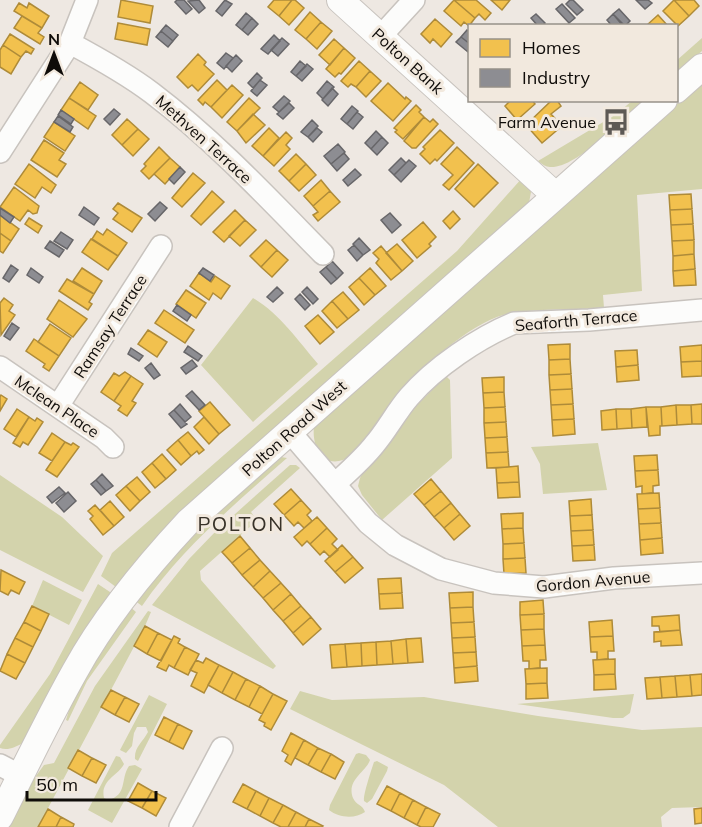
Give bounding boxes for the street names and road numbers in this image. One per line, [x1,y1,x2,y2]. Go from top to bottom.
street label: Polton Bank [368,24,448,99]
street label: Methven Terrace [152,91,256,187]
street label: Ramsay Terrace [69,270,151,382]
street label: Seaforth Terrace [514,305,638,335]
street label: Mclean Place [11,370,103,442]
street label: Polton Road West [238,376,351,480]
street label: Gordon Avenue [535,566,651,596]

